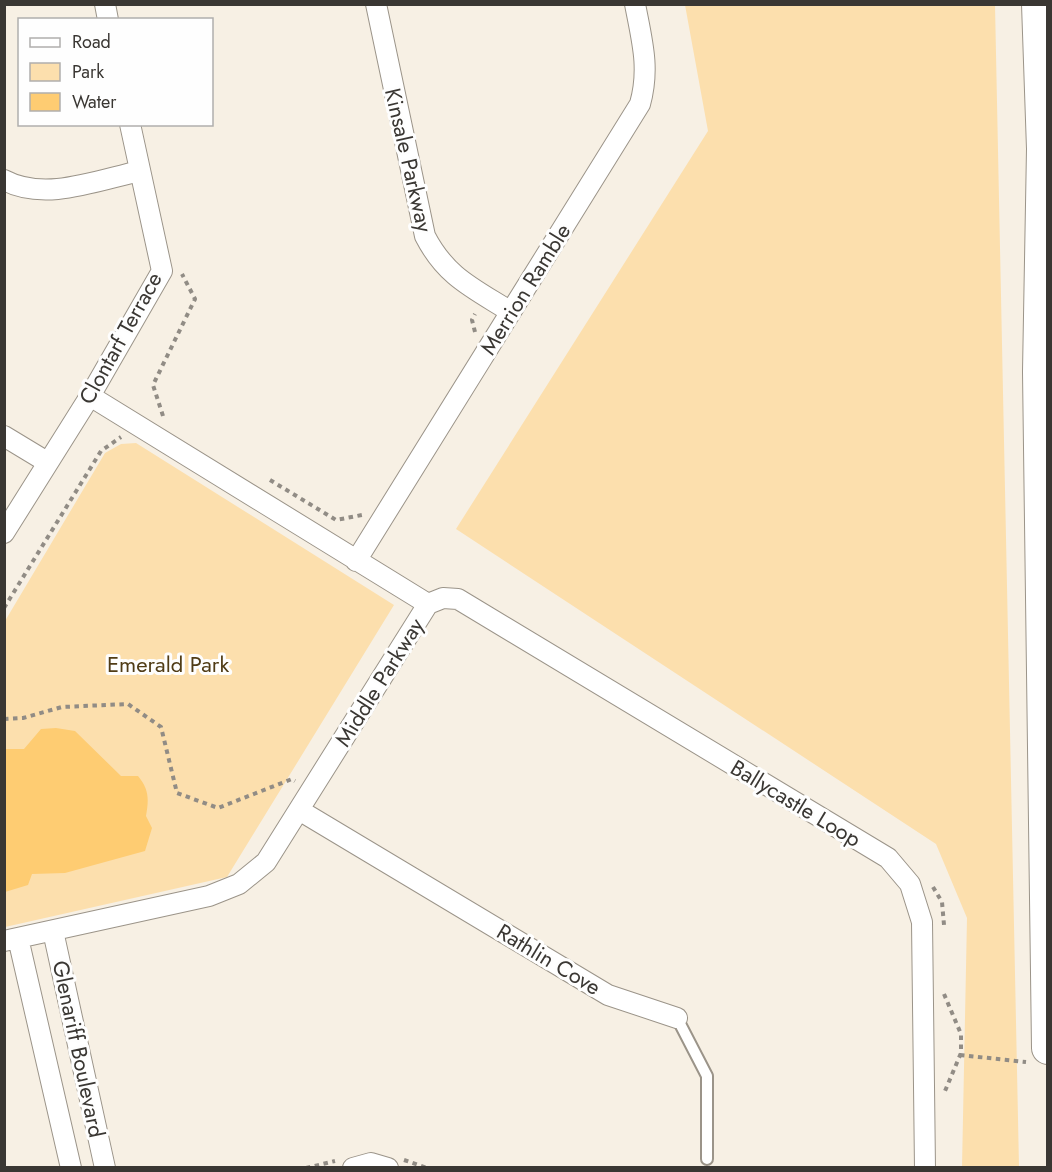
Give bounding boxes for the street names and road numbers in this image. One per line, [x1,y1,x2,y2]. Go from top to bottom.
street label: Kinsale Parkway [377,85,441,235]
street label: Merrion Ramble [472,217,578,361]
street label: Clontarf Terrace [70,266,170,410]
street label: Middle Parkway [327,611,431,752]
street label: Ballycastle Loop [725,751,867,855]
street label: Rathlin Cove [491,915,607,1003]
street label: Glenariff Boulevard [45,958,113,1140]

